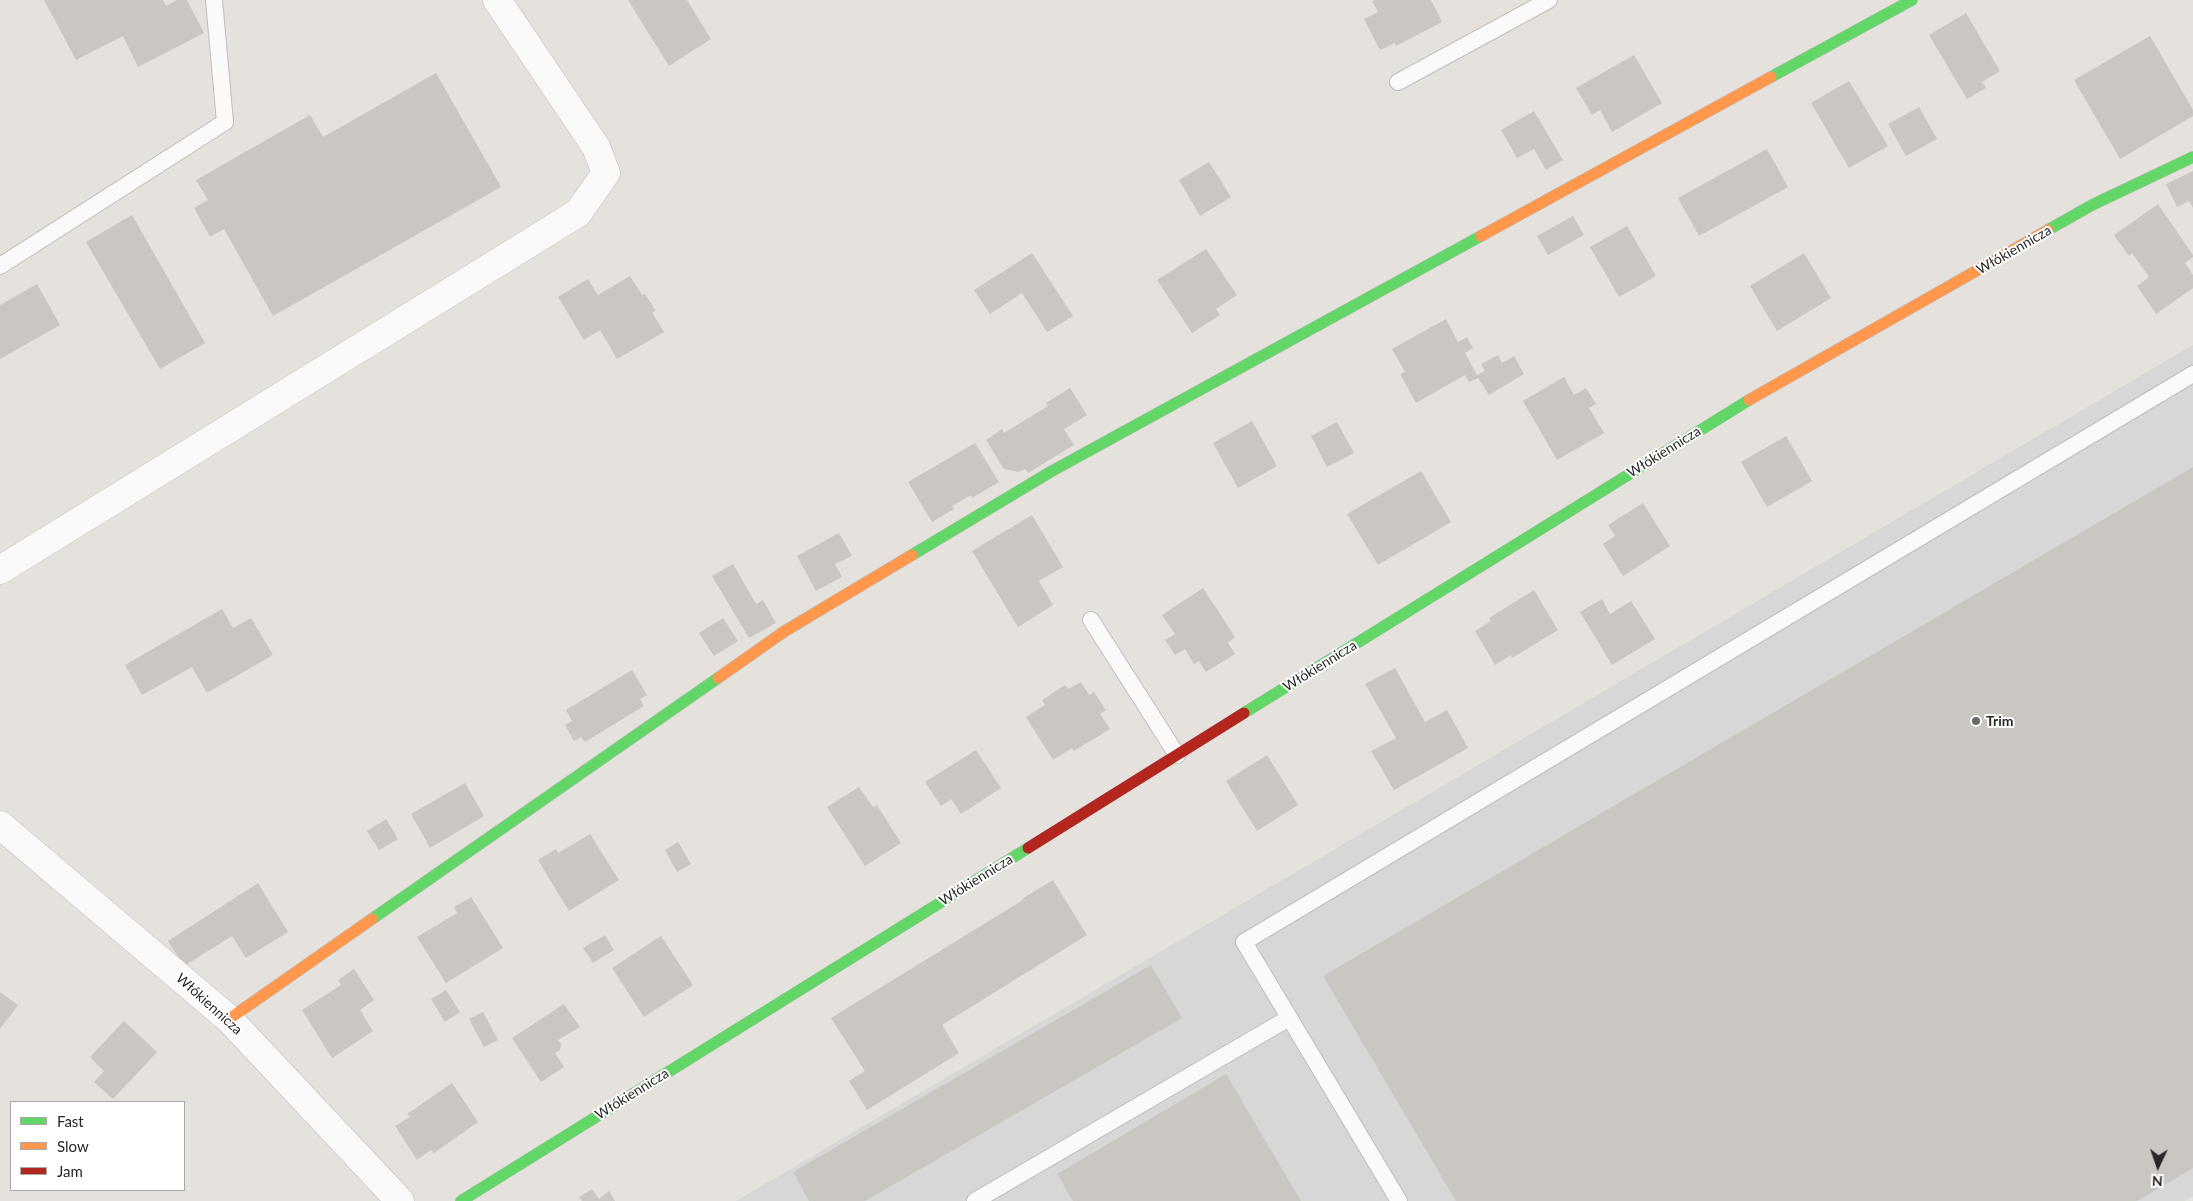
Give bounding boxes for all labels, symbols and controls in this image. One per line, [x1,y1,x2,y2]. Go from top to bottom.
street label: Włókiennicza [1974,222,2054,278]
street label: Włókiennicza [1624,423,1704,481]
street label: Włókiennicza [1280,637,1360,695]
place label: Trim [1986,713,2013,729]
marker: Trim [1970,715,1982,727]
street label: Włókiennicza [936,851,1016,909]
street label: Włókiennicza [172,970,246,1038]
street label: Włókiennicza [592,1065,672,1123]
legend [10,1101,185,1191]
text: Fast [57,1112,84,1130]
text: Slow [57,1137,89,1155]
north arrow [2133,1141,2183,1191]
text: Jam [57,1162,83,1180]
text: N [2151,1173,2163,1190]

